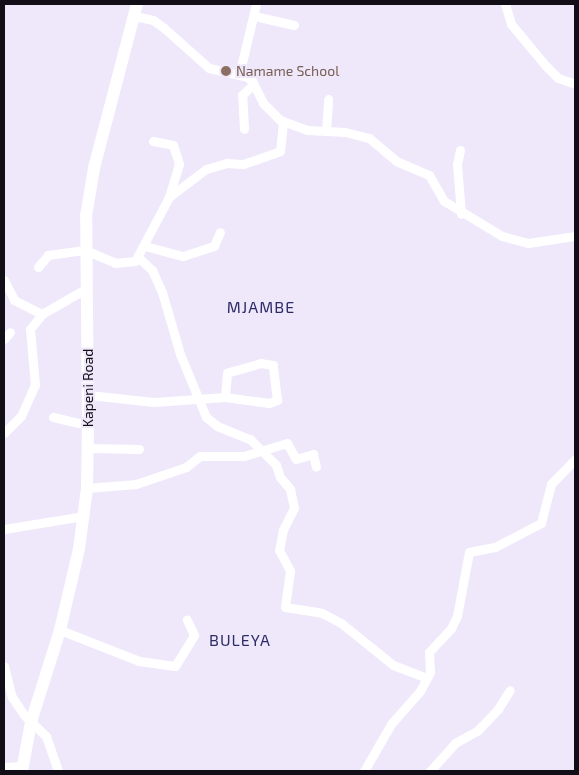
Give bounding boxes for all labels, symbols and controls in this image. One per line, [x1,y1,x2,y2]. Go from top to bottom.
place label: Namame School [236,63,339,79]
marker: Namame School [220,65,232,77]
district label: MJAMBE [226,297,296,317]
street label: Kapeni Road [80,349,96,427]
district label: BULEYA [208,630,272,650]

